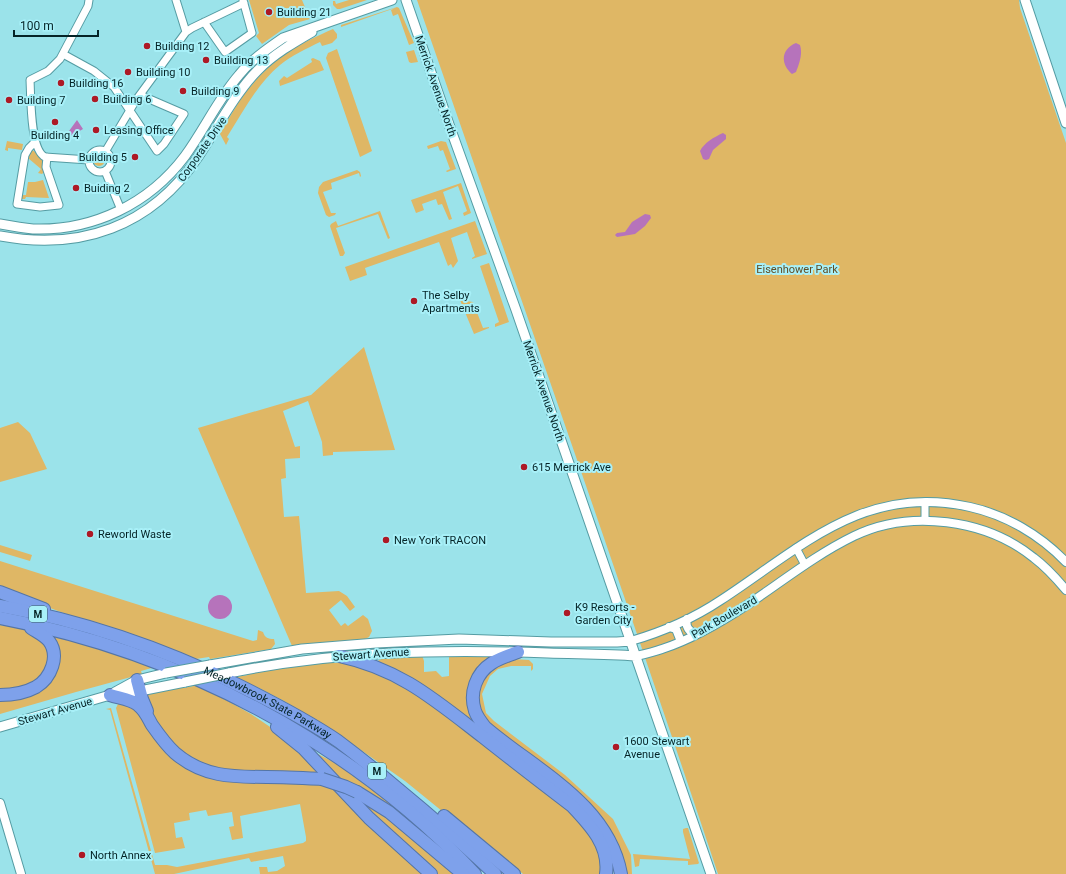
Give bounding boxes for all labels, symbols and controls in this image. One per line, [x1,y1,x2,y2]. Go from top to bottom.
place label: Building 21 [277,6,332,19]
marker: Building 21 [264,7,274,17]
scale bar [14,12,98,38]
text: 100 m [20,19,54,33]
street label: Merrick Avenue North [412,34,459,138]
place label: Building 12 [155,40,210,53]
marker: Building 12 [142,41,152,51]
place label: Building 13 [214,54,269,67]
marker: Building 13 [201,55,211,65]
place label: Building 10 [136,66,191,79]
marker: Building 10 [123,67,133,77]
place label: Building 16 [69,77,124,90]
marker: Building 16 [56,78,66,88]
place label: Building 9 [191,85,239,98]
marker: Building 9 [178,86,188,96]
place label: Building 6 [103,93,151,106]
place label: Building 7 [17,94,65,107]
marker: Building 6 [90,94,100,104]
marker: Building 7 [4,95,14,105]
street label: Corporate Drive [175,114,230,184]
marker: Building 4 [50,117,60,127]
place label: Leasing Office [104,124,174,137]
marker: Leasing Office [91,125,101,135]
place label: Building 4 [31,129,79,142]
place label: Building 5 [79,151,127,164]
marker: Building 5 [130,152,140,162]
place label: Buiding 2 [84,182,130,195]
marker: Buiding 2 [71,183,81,193]
park label: Eisenhower Park [756,263,838,276]
place label: The Selby Apartments [422,289,480,315]
marker: The Selby Apartments [409,296,419,306]
street label: Merrick Avenue North [520,339,567,443]
place label: 615 Merrick Ave [532,461,611,474]
marker: 615 Merrick Ave [519,462,529,472]
place label: Reworld Waste [98,528,171,541]
marker: Reworld Waste [85,529,95,539]
place label: New York TRACON [394,534,486,547]
marker: New York TRACON [381,535,391,545]
street label: Park Boulevard [689,593,759,641]
place label: K9 Resorts - Garden City [575,601,634,627]
road number: M [29,606,47,622]
marker: K9 Resorts - Garden City [562,608,572,618]
street label: Stewart Avenue [332,645,410,664]
street label: Meadowbrook State Parkway [202,664,335,742]
street label: Stewart Avenue [17,695,94,728]
place label: 1600 Stewart Avenue [624,735,690,761]
marker: 1600 Stewart Avenue [611,742,621,752]
road number: M [368,763,386,779]
place label: North Annex [90,849,152,862]
marker: North Annex [77,850,87,860]

